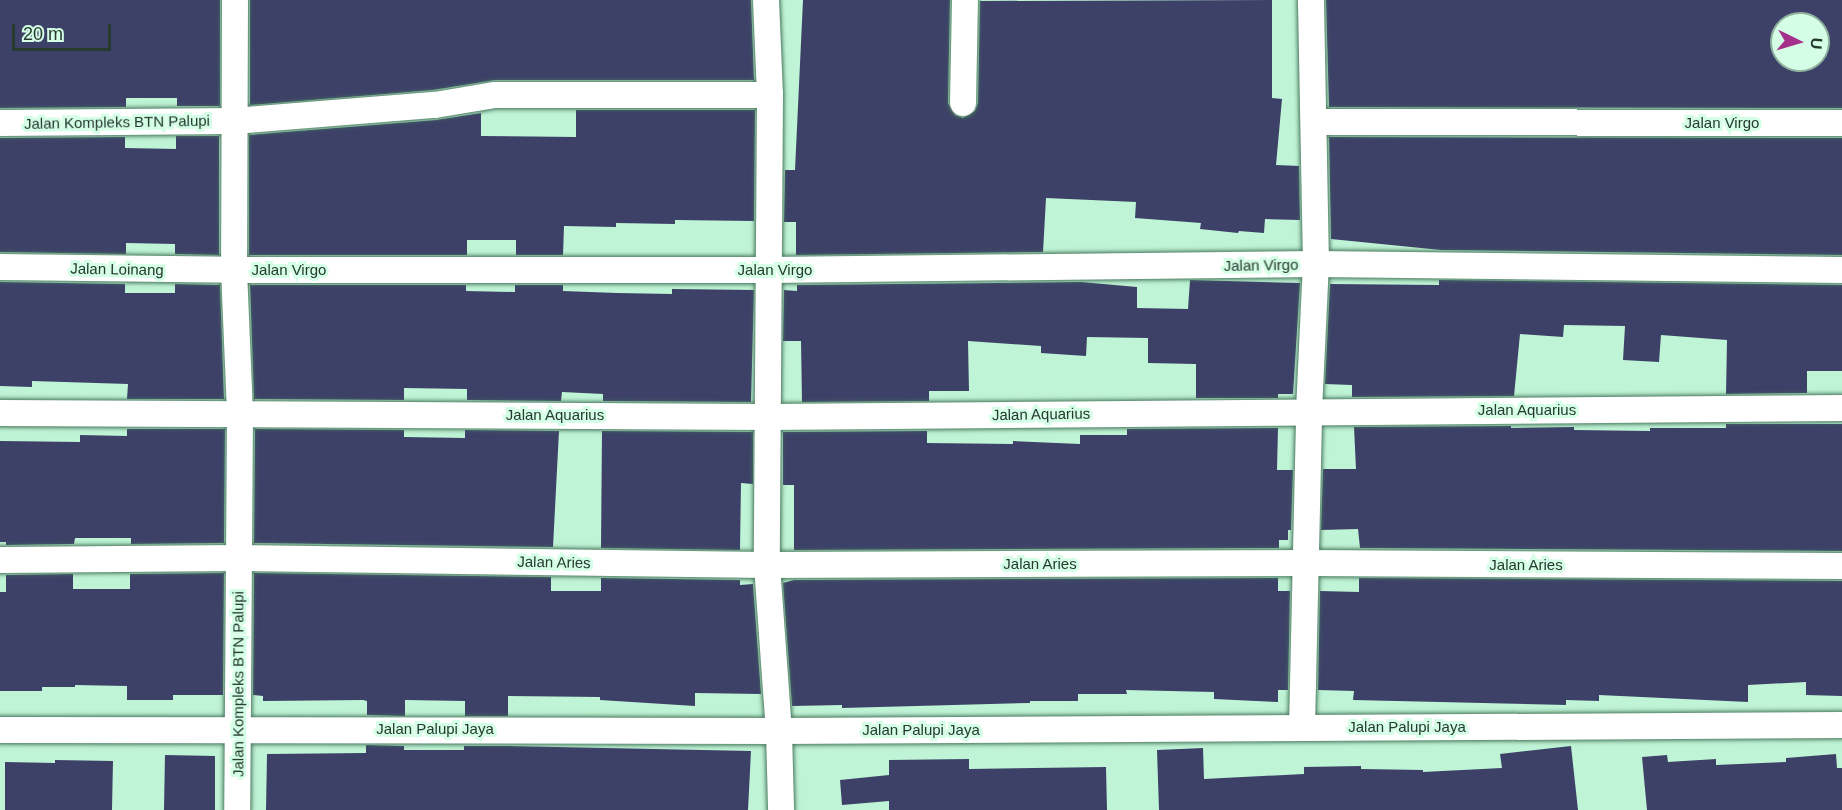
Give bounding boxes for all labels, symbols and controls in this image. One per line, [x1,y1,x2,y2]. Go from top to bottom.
scale bar [15,12,114,50]
north arrow [1770,12,1830,72]
text: 20 m [23,24,63,44]
text: U [1807,37,1825,50]
street label: Jalan Kompleks BTN Palupi [24,111,210,133]
street label: Jalan Virgo [1685,114,1759,132]
street label: Jalan Virgo [1223,255,1299,275]
street label: Jalan Loinang [70,259,164,279]
street label: Jalan Virgo [252,261,326,279]
street label: Jalan Virgo [738,261,812,279]
street label: Jalan Aquarius [1477,401,1577,419]
street label: Jalan Aquarius [991,404,1091,424]
street label: Jalan Aquarius [505,406,605,424]
street label: Jalan Aries [517,552,591,572]
street label: Jalan Aries [1003,555,1077,573]
street label: Jalan Aries [1489,556,1563,574]
street label: Jalan Kompleks BTN Palupi [229,591,247,777]
street label: Jalan Palupi Jaya [1348,718,1466,736]
street label: Jalan Palupi Jaya [376,720,494,738]
street label: Jalan Palupi Jaya [862,721,980,739]

